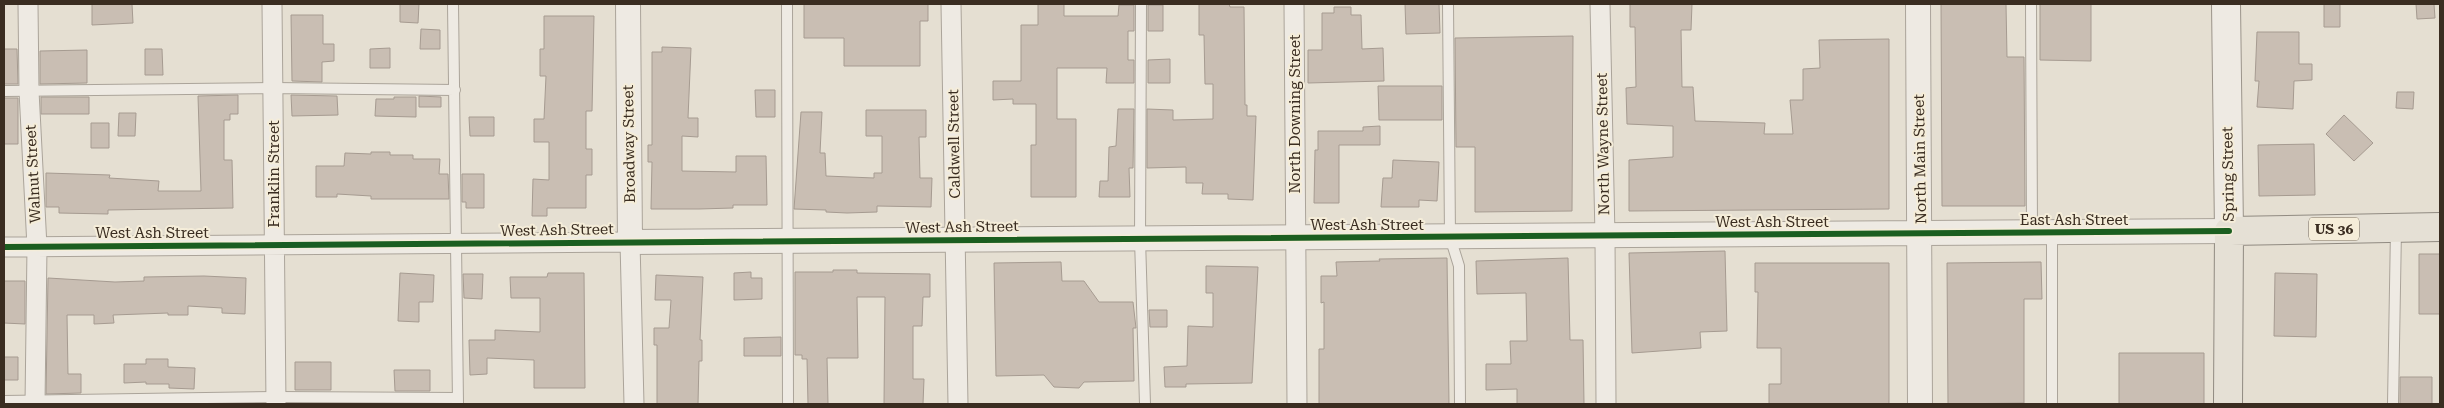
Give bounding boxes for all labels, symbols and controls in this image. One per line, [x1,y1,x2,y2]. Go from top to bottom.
street label: North Downing Street [1286,34,1304,194]
street label: North Wayne Street [1593,72,1613,215]
street label: Broadway Street [619,84,639,203]
street label: Caldwell Street [944,89,964,199]
street label: North Main Street [1910,93,1930,224]
street label: Franklin Street [265,120,283,228]
street label: Walnut Street [21,124,45,224]
street label: Spring Street [2218,126,2238,222]
street label: East Ash Street [2020,211,2129,229]
street label: West Ash Street [1715,213,1829,231]
street label: West Ash Street [1310,216,1424,234]
street label: West Ash Street [905,217,1019,237]
road number: US 36 [2309,218,2359,240]
street label: West Ash Street [500,220,614,240]
street label: West Ash Street [95,224,209,242]

